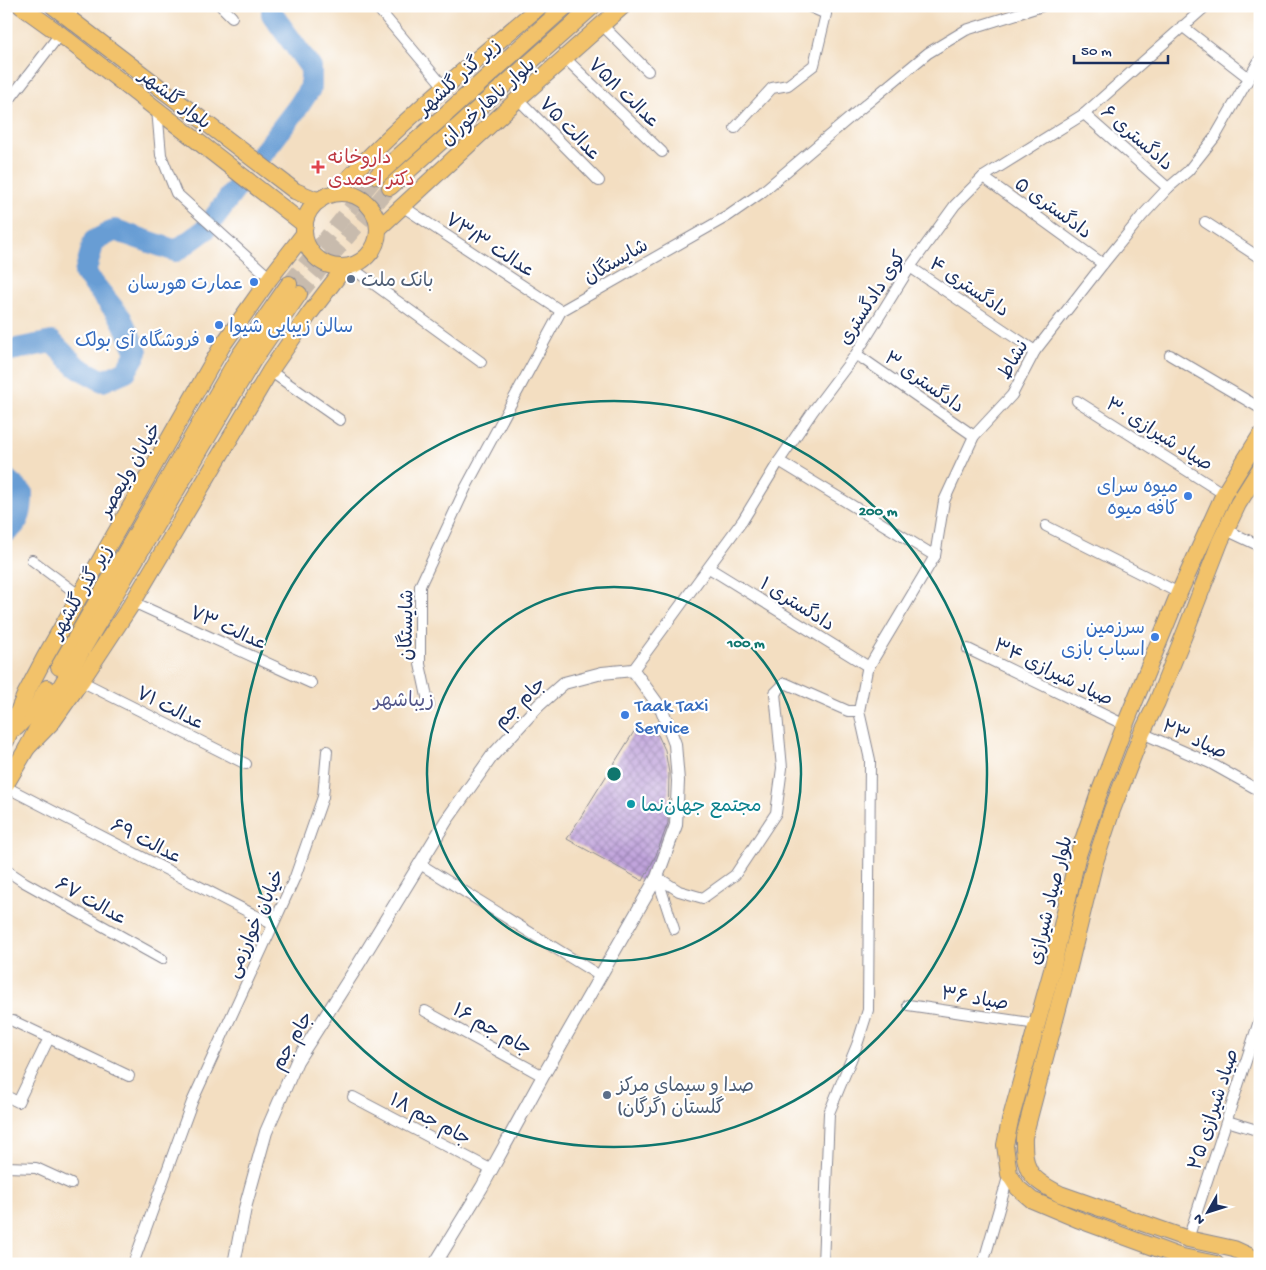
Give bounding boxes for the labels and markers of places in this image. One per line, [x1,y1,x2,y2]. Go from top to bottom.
place label: داروخانه دکتر احمدی [328,148,415,193]
marker: داروخانه دکتر احمدی [312,161,324,173]
place label: بانک ملت [361,271,433,294]
marker: بانک ملت [345,273,357,285]
place label: عمارت هورسان [128,274,244,297]
marker: عمارت هورسان [248,276,260,288]
place label: سالن زیبایی شیوا [229,317,353,340]
marker: سالن زیبایی شیوا [213,319,225,331]
place label: فروشگاه آی بولک [75,329,200,354]
marker: فروشگاه آی بولک [204,333,216,345]
place label: میوه سرای کافه میوه [1097,477,1178,522]
marker: میوه سرای کافه میوه [1182,490,1194,502]
place label: سرزمین اسباب بازی [1061,618,1145,663]
marker: سرزمین اسباب بازی [1149,631,1161,643]
place label: Taak Taxi Service [634,696,708,741]
marker: Taak Taxi Service [619,709,631,721]
centre of rings [605,765,623,783]
place label: مجتمع جهان‌نما [641,796,762,819]
marker: مجتمع جهان‌نما [625,798,637,810]
place label: صدا و سیمای مرکز گلستان (گرگان) [615,1076,754,1121]
marker: صدا و سیمای مرکز گلستان (گرگان) [601,1089,613,1101]

